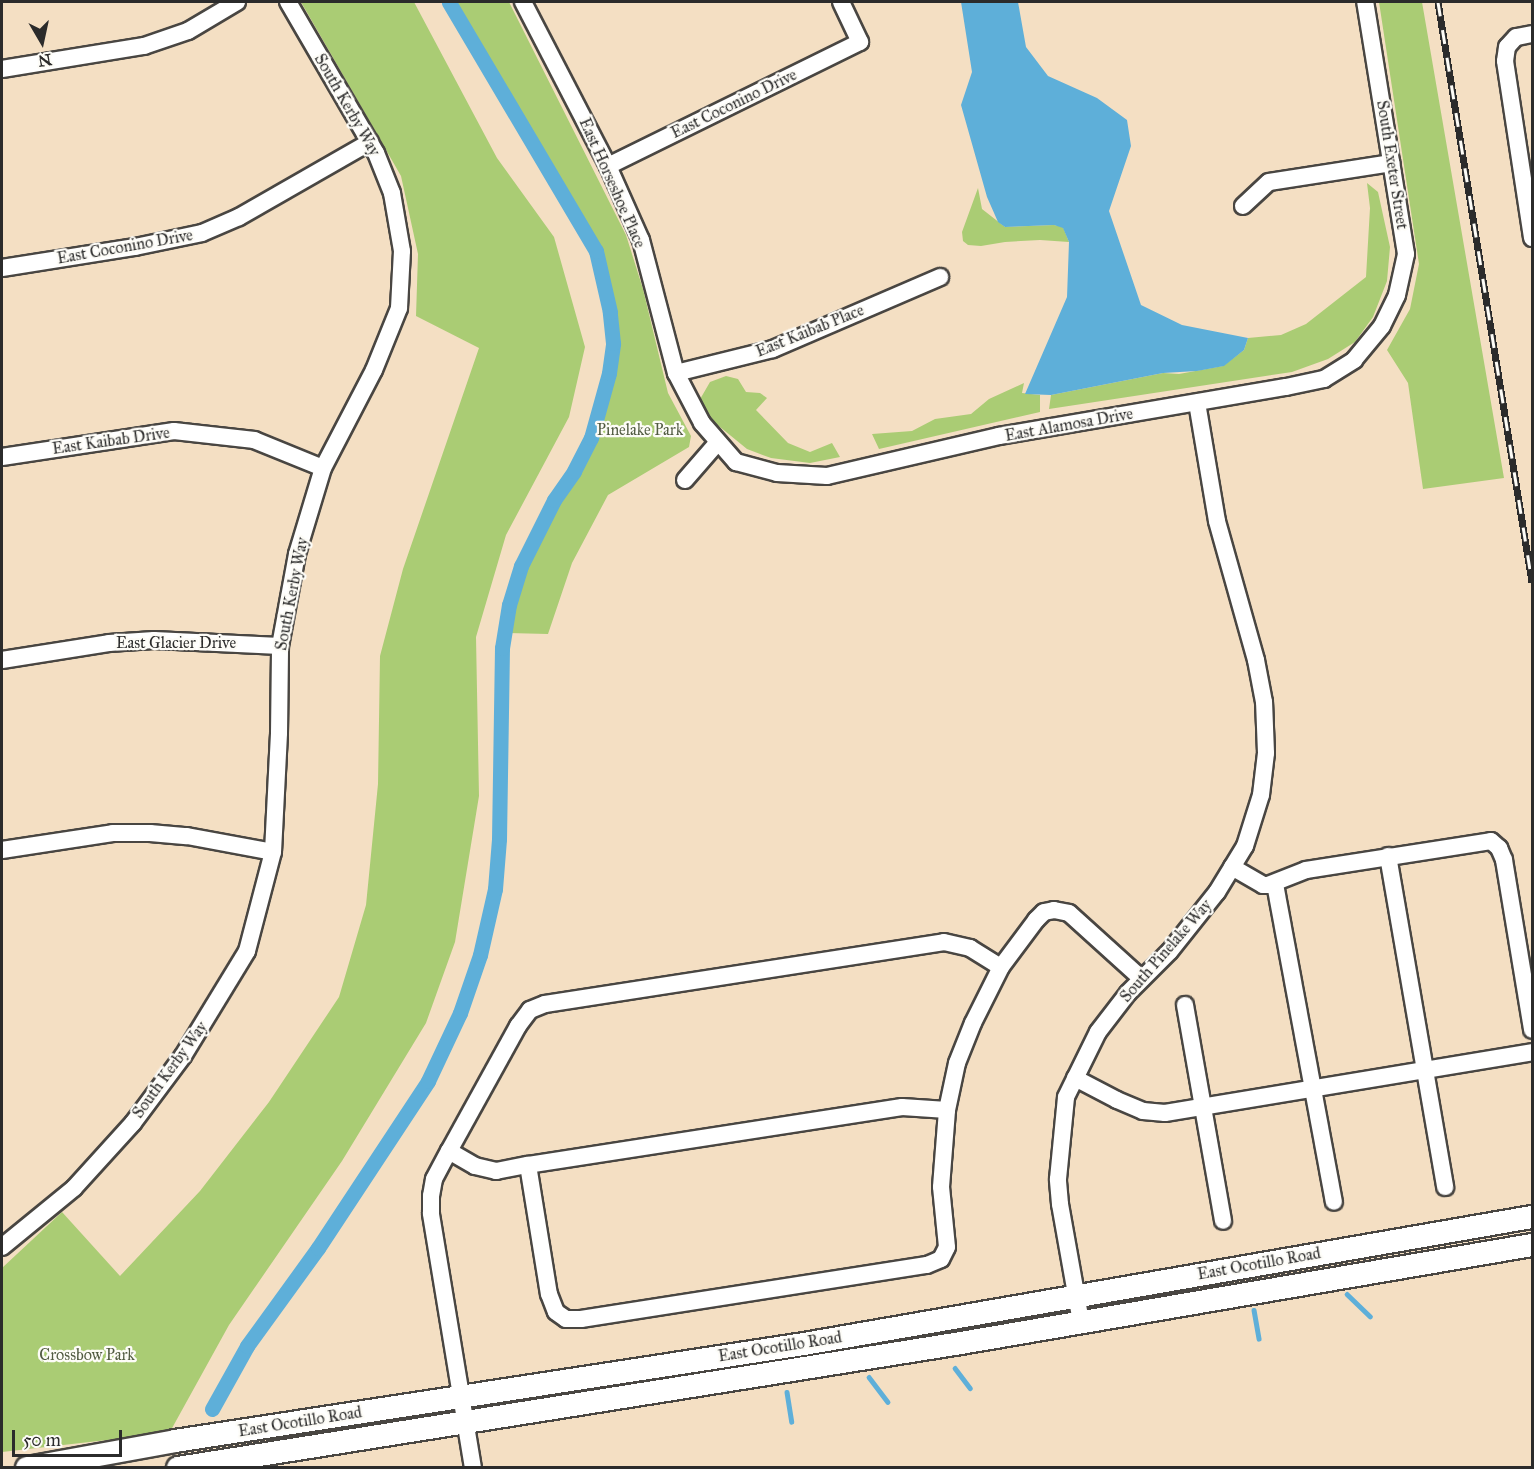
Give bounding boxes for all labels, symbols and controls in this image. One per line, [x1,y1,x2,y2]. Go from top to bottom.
north arrow [12,12,72,72]
text: N [37,50,53,71]
street label: South Kerby Way [310,51,384,159]
street label: East Coconino Drive [668,65,800,143]
street label: South Exeter Street [1372,99,1412,231]
street label: East Horseshoe Place [575,115,649,251]
street label: East Coconino Drive [56,226,194,268]
street label: East Kaibab Place [753,301,867,361]
street label: East Alamosa Drive [1004,404,1134,446]
park label: Pinelake Park [597,420,683,440]
street label: East Kaibab Drive [51,423,171,459]
street label: South Kerby Way [272,536,312,652]
street label: East Glacier Drive [116,633,236,653]
street label: South Pinelake Way [1116,896,1216,1006]
street label: South Kerby Way [129,1018,211,1122]
street label: East Ocotillo Road [1196,1244,1322,1284]
street label: East Ocotillo Road [717,1328,843,1366]
park label: Crossbow Park [39,1345,135,1365]
street label: East Ocotillo Road [237,1403,363,1441]
scale bar [15,1418,124,1456]
text: 50 m [23,1429,61,1451]

